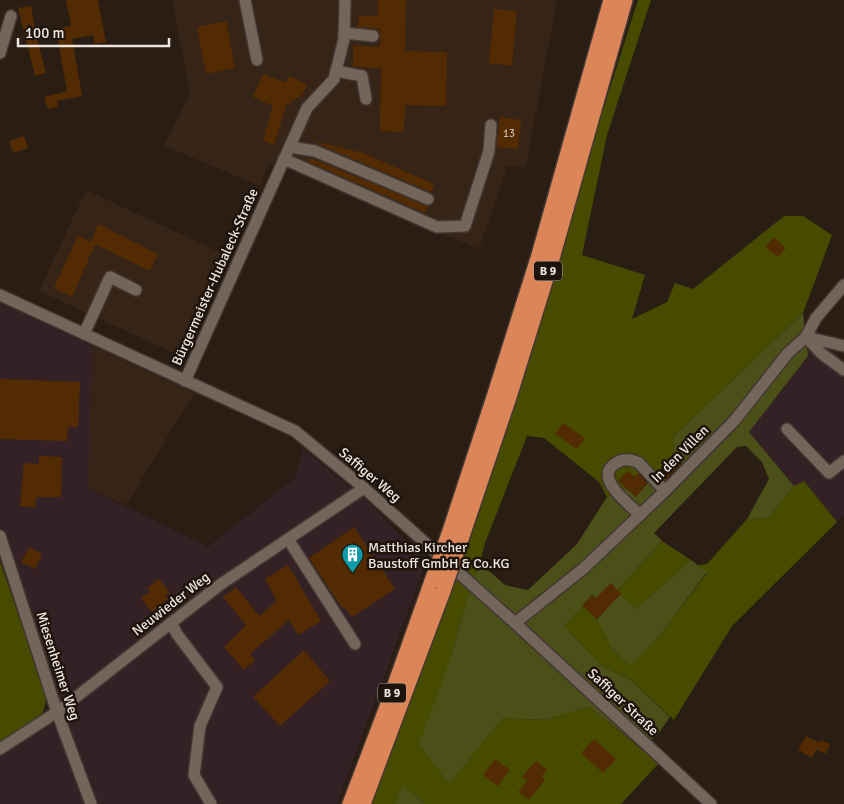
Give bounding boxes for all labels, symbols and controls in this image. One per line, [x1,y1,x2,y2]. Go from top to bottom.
scale bar [18,15,169,47]
text: 100 m [25,24,65,42]
house number: 13 [503,127,515,140]
street label: Bürgermeister-Hubaleck-Straße [168,186,262,368]
road number: B 9 [534,262,562,280]
street label: In den Villen [648,422,712,486]
street label: Saffiger Weg [336,444,404,506]
place label: Matthias Kircher Baustoff GmbH & Co.KG [368,539,510,572]
building icon: Matthias Kircher Baustoff GmbH & Co.KG [340,543,364,574]
street label: Neuwieder Weg [129,568,213,640]
street label: Miesenheimer Weg [32,609,84,723]
street label: Saffiger Straße [584,665,662,739]
road number: B 9 [378,684,406,702]

